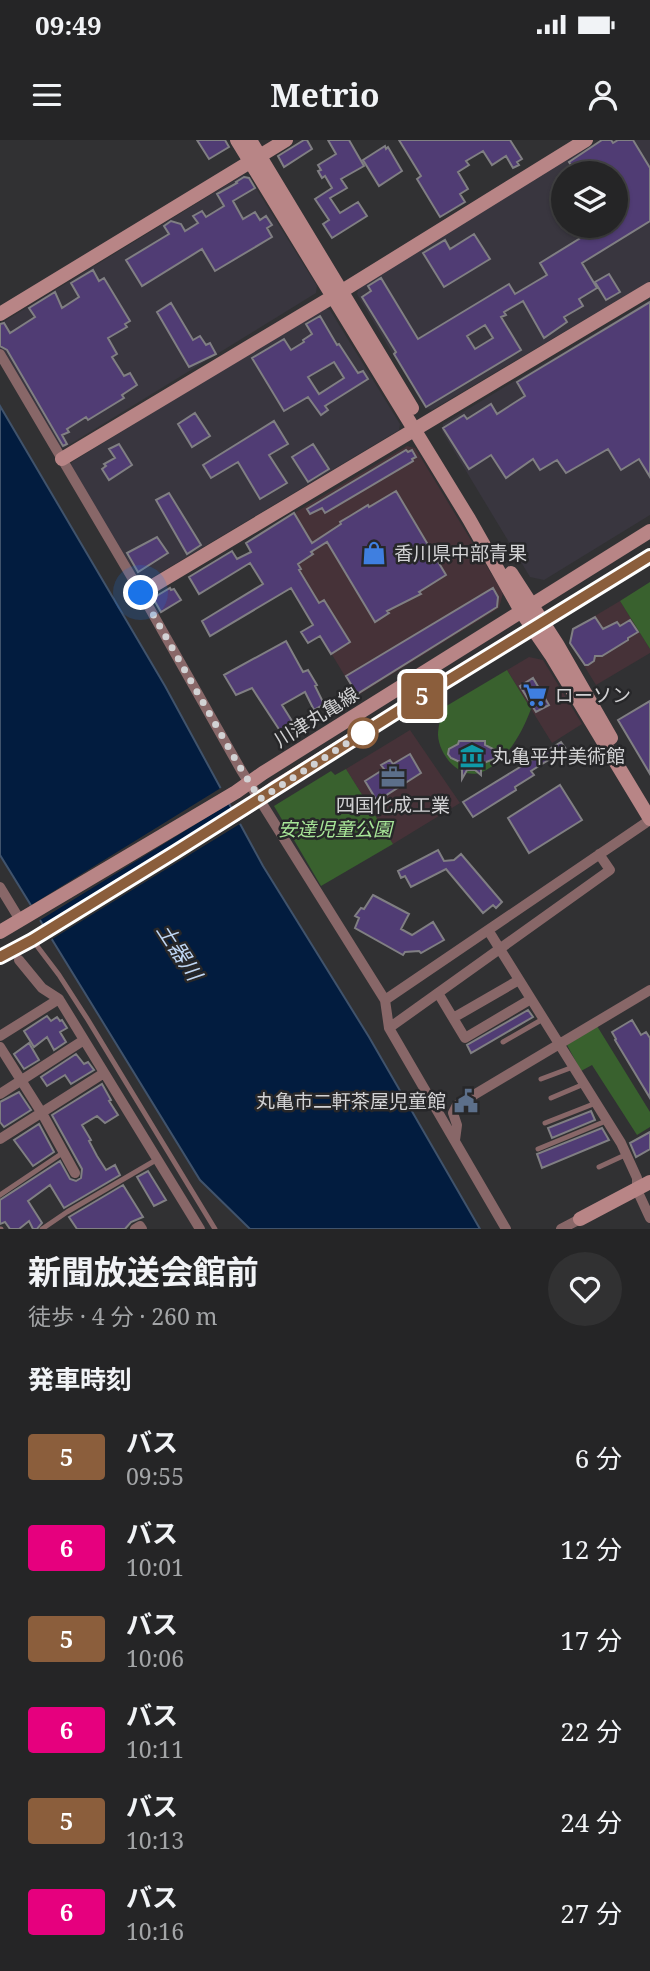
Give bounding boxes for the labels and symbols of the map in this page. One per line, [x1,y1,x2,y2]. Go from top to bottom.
shop icon: 香川県中部青果 [360,539,388,567]
place label: 香川県中部青果 [394,540,527,566]
your location [123,575,158,610]
line badge: 5 [399,673,445,719]
street label: 川津丸亀線 [269,681,363,753]
supermarket icon: ローソン [521,681,549,709]
place label: ローソン [555,682,631,708]
unlabelled marker [348,718,378,748]
museum icon: 丸亀平井美術館 [458,742,486,770]
place label: 丸亀平井美術館 [492,743,625,769]
office icon: 四国化成工業 [379,763,407,791]
place label: 四国化成工業 [336,792,450,818]
park label: 安達児童公園 [278,816,395,842]
water label: 土器川 [151,917,210,987]
public building icon: 丸亀市二軒茶屋児童館 [452,1087,480,1115]
place label: 丸亀市二軒茶屋児童館 [256,1088,446,1114]

